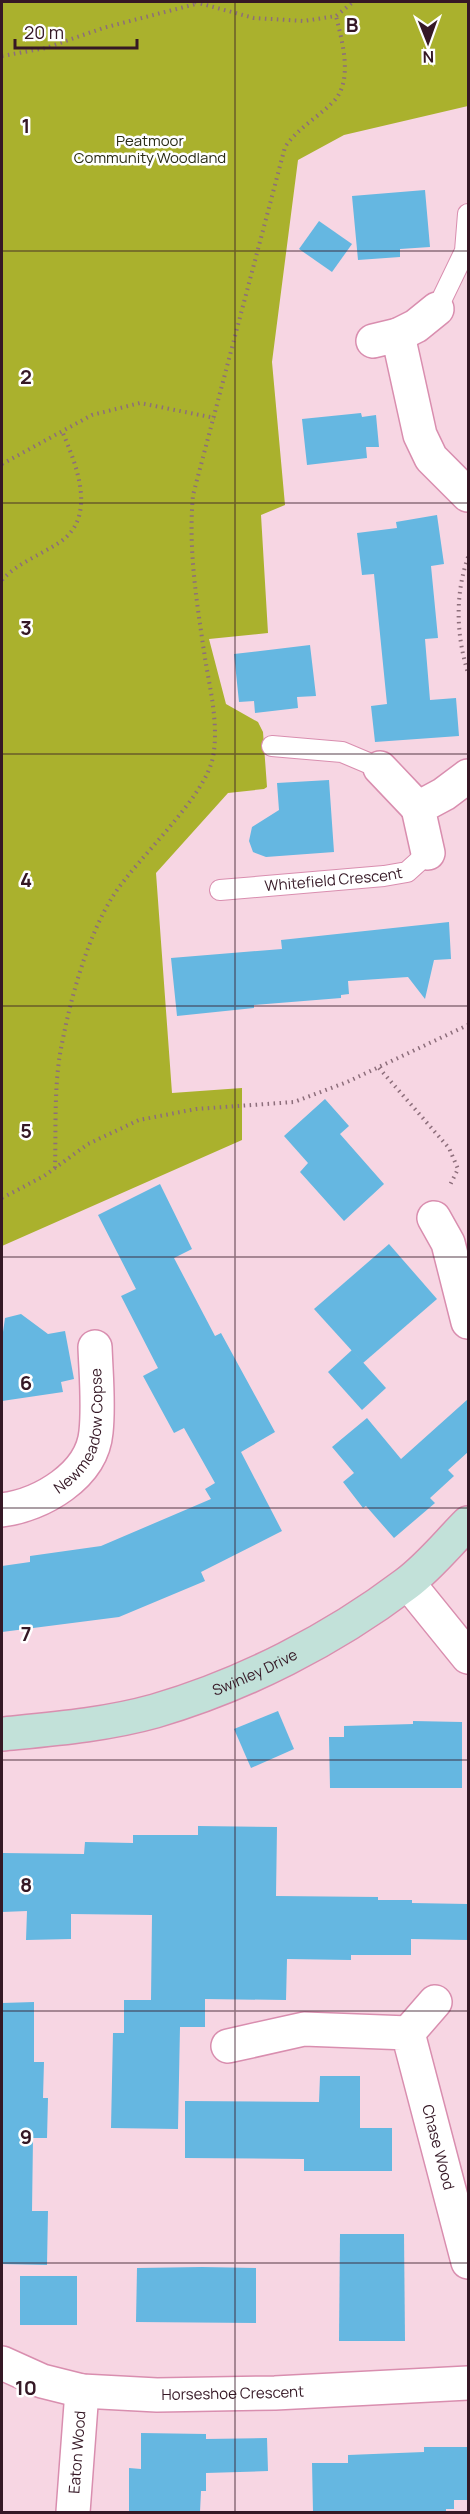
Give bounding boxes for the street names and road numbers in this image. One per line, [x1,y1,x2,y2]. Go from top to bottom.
street label: Whitefield Crescent [264,862,404,896]
street label: Newmeadow Copse [49,1368,107,1498]
street label: Swinley Drive [209,1644,301,1701]
street label: Chase Wood [417,2102,460,2192]
street label: Horseshoe Crescent [161,2381,305,2405]
street label: Eaton Wood [63,2410,91,2494]

